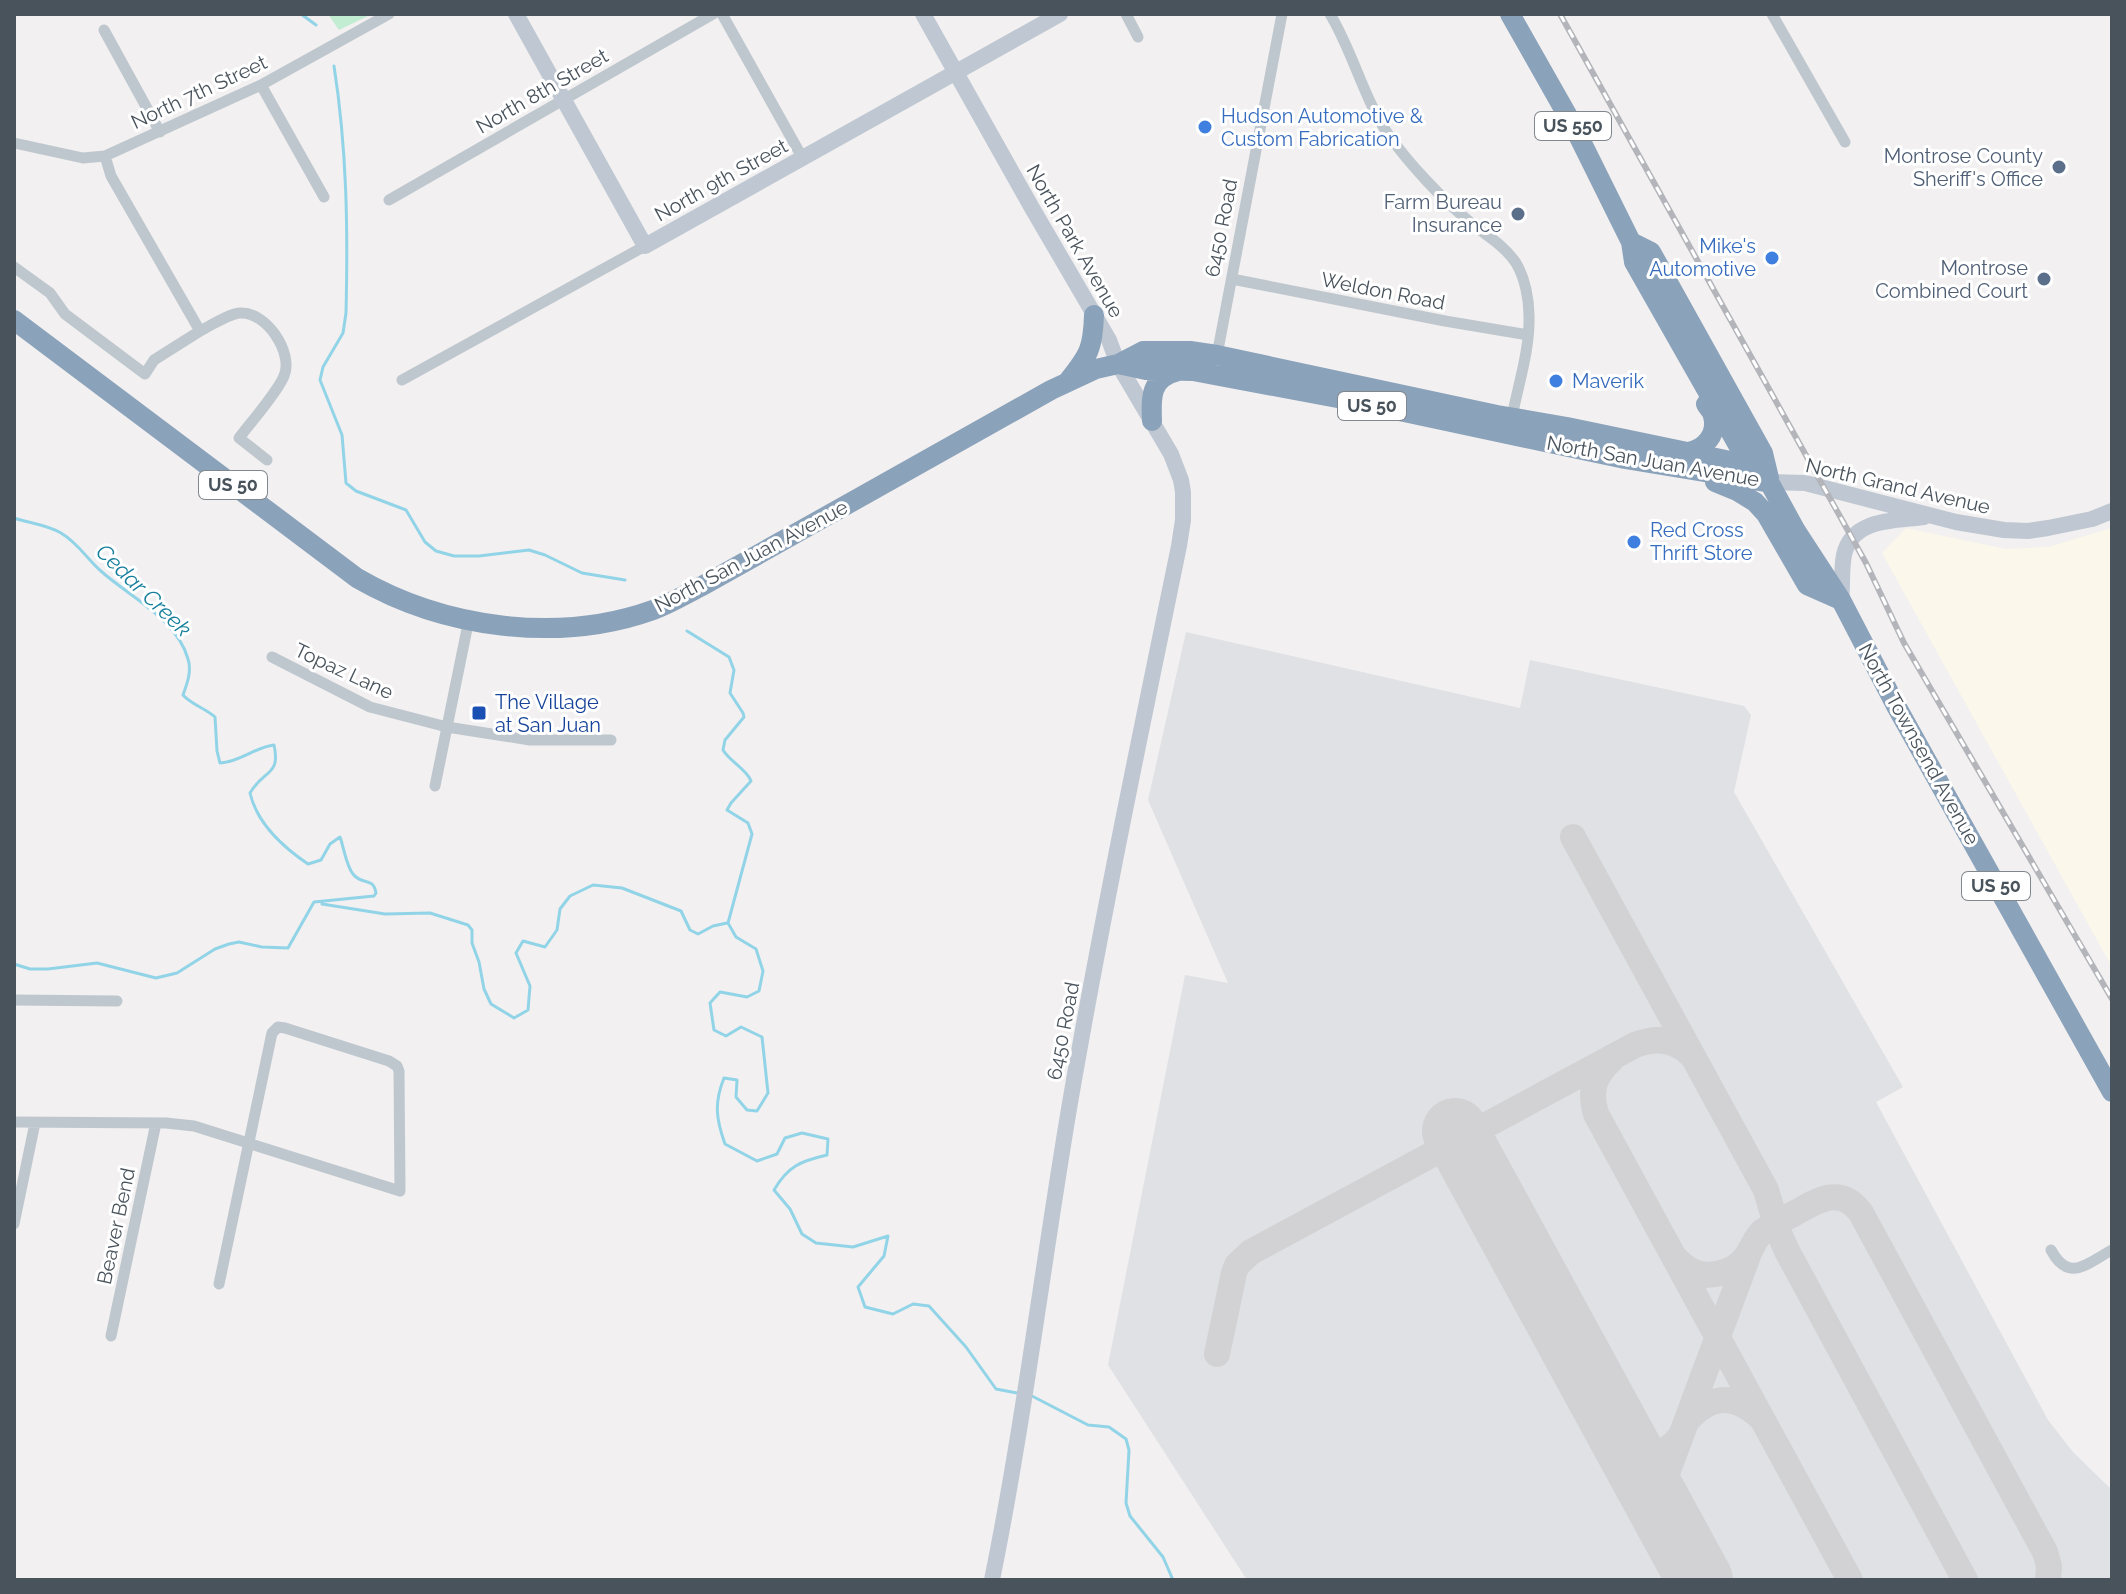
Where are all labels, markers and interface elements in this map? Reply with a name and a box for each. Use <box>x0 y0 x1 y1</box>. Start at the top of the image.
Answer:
street label: North 8th Street <box>472 43 613 138</box>
street label: North 7th Street <box>127 50 271 134</box>
place label: Hudson Automotive & Custom Fabrication <box>1221 104 1424 151</box>
road number: US 550 <box>1535 112 1611 140</box>
marker: Hudson Automotive & Custom Fabrication <box>1196 118 1214 136</box>
street label: North 9th Street <box>650 133 792 226</box>
place label: Montrose County Sheriff's Office <box>1884 144 2043 191</box>
marker: Montrose County Sheriff's Office <box>2050 158 2068 176</box>
street label: North Park Avenue <box>1021 160 1129 322</box>
street label: 6450 Road <box>1200 177 1242 279</box>
place label: Farm Bureau Insurance <box>1384 190 1502 237</box>
marker: Farm Bureau Insurance <box>1509 205 1527 223</box>
place label: Mike's Automotive <box>1649 234 1756 281</box>
marker: Mike's Automotive <box>1763 249 1781 267</box>
place label: Montrose Combined Court <box>1875 256 2028 303</box>
street label: Weldon Road <box>1319 267 1447 315</box>
marker: Montrose Combined Court <box>2035 270 2053 288</box>
place label: Maverik <box>1572 369 1644 393</box>
marker: Maverik <box>1547 372 1565 390</box>
road number: US 50 <box>1338 392 1406 420</box>
street label: North San Juan Avenue <box>1545 430 1761 492</box>
street label: North Grand Avenue <box>1803 453 1993 519</box>
road number: US 50 <box>199 471 267 499</box>
street label: North San Juan Avenue <box>650 495 852 617</box>
place label: Red Cross Thrift Store <box>1650 518 1753 565</box>
marker: Red Cross Thrift Store <box>1625 533 1643 551</box>
water label: Cedar Creek <box>91 538 197 642</box>
street label: Topaz Lane <box>291 638 397 704</box>
street label: North Townsend Avenue <box>1854 639 1985 849</box>
place label: The Village at San Juan <box>495 690 601 737</box>
marker: The Village at San Juan <box>470 704 488 722</box>
road number: US 50 <box>1962 872 2030 900</box>
street label: 6450 Road <box>1042 980 1084 1082</box>
street label: Beaver Bend <box>92 1166 140 1286</box>

